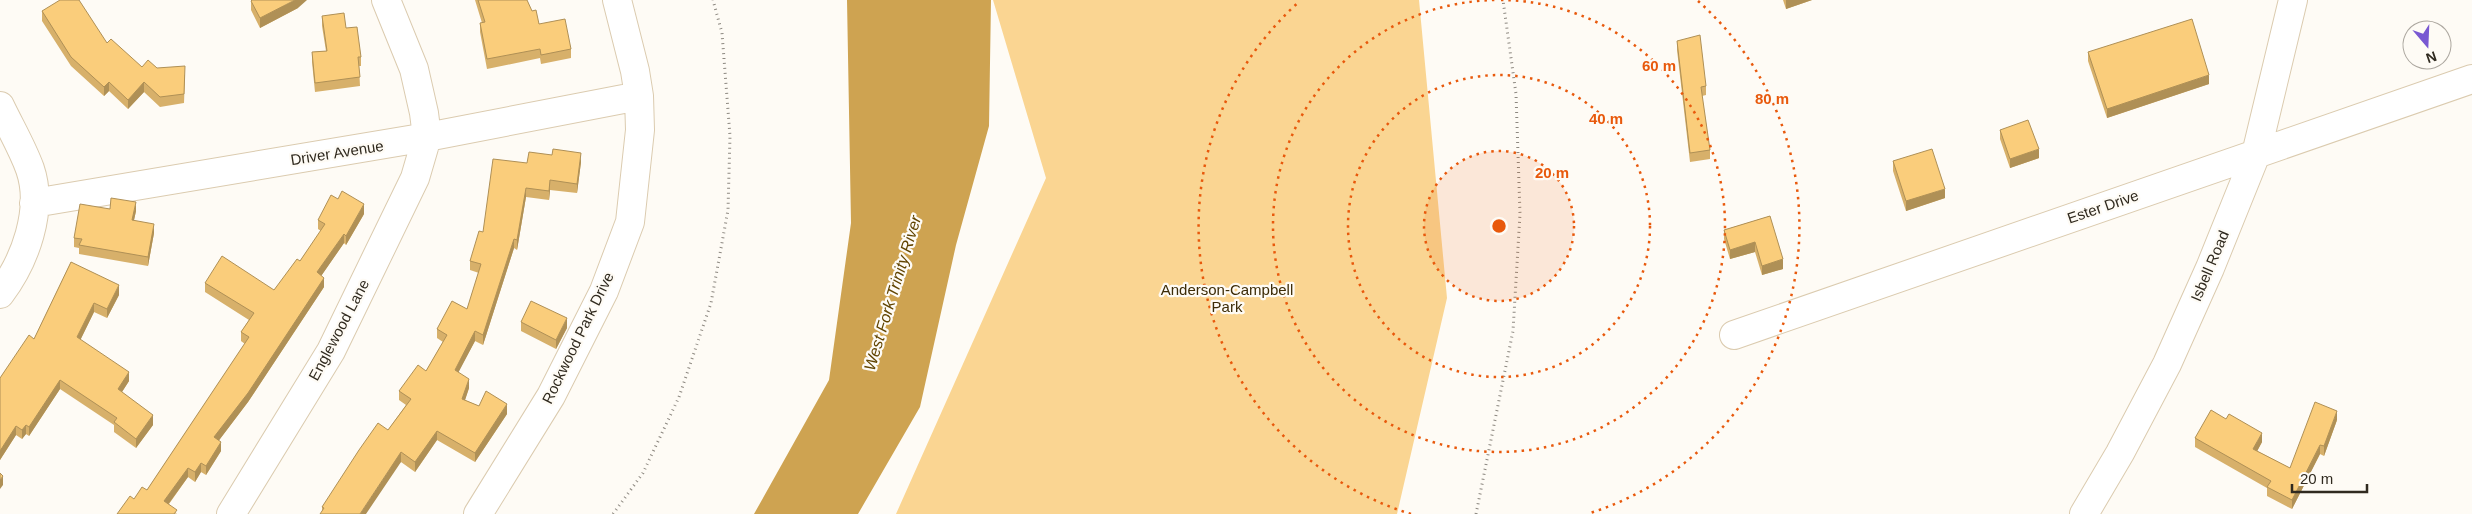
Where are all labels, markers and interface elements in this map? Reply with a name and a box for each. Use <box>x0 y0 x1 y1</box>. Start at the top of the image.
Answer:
north arrow <box>2402 20 2452 70</box>
text: N <box>2424 48 2439 67</box>
text: 60 m <box>1642 57 1676 74</box>
text: 80 m <box>1755 90 1789 107</box>
text: 40 m <box>1589 110 1623 127</box>
street label: Driver Avenue <box>289 137 385 168</box>
text: 20 m <box>1535 164 1569 181</box>
street label: Ester Drive <box>2065 186 2141 227</box>
water label: West Fork Trinity River <box>861 213 924 373</box>
centre of rings <box>1490 217 1508 235</box>
street label: Isbell Road <box>2187 228 2232 304</box>
street label: Rockwood Park Drive <box>538 269 617 406</box>
street label: Englewood Lane <box>305 276 372 383</box>
park label: Anderson-Campbell Park <box>1161 281 1293 315</box>
scale bar <box>2292 462 2367 494</box>
text: 20 m <box>2300 470 2333 487</box>

